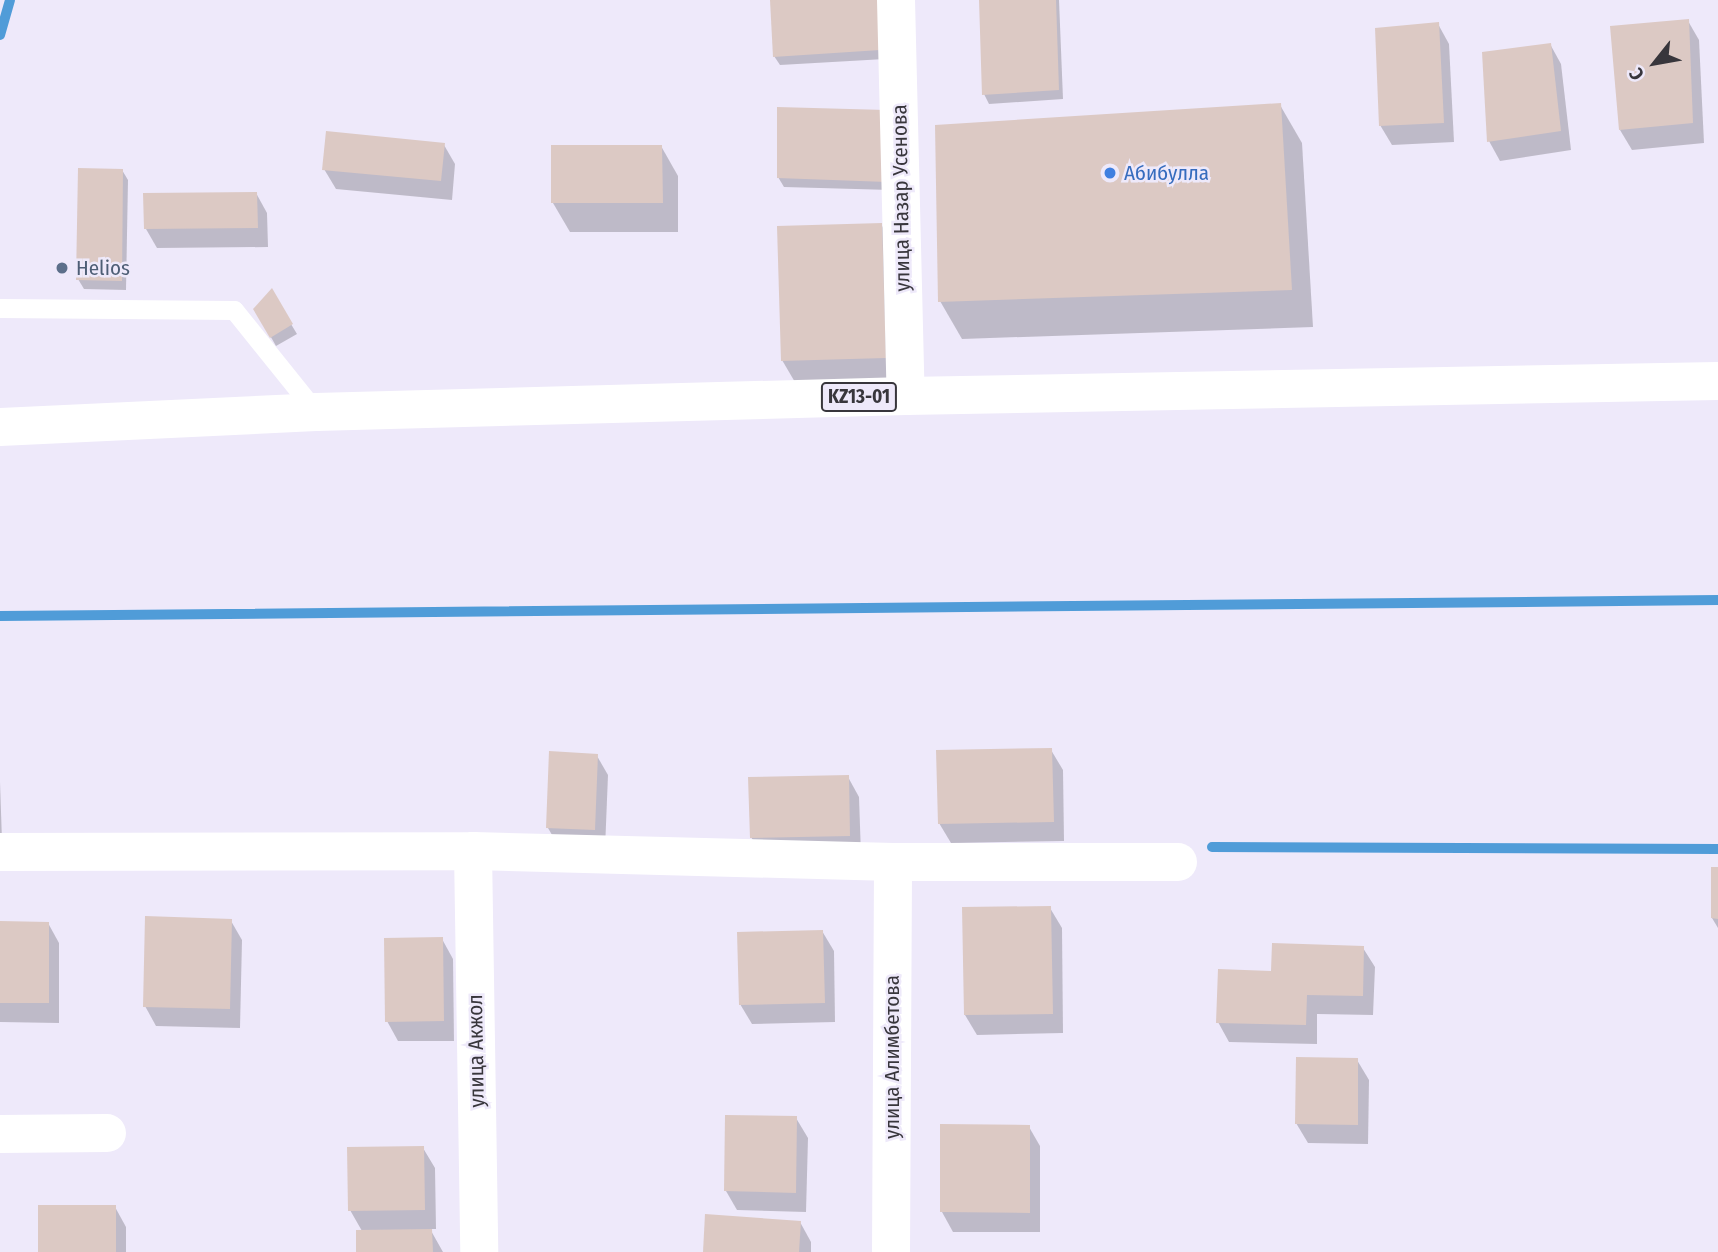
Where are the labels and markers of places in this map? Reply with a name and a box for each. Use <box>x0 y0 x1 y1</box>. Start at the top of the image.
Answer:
place label: Абибулла <box>1124 160 1209 186</box>
marker: Абибулла <box>1102 165 1118 181</box>
place label: Helios <box>76 255 130 281</box>
marker: Helios <box>54 260 70 276</box>

